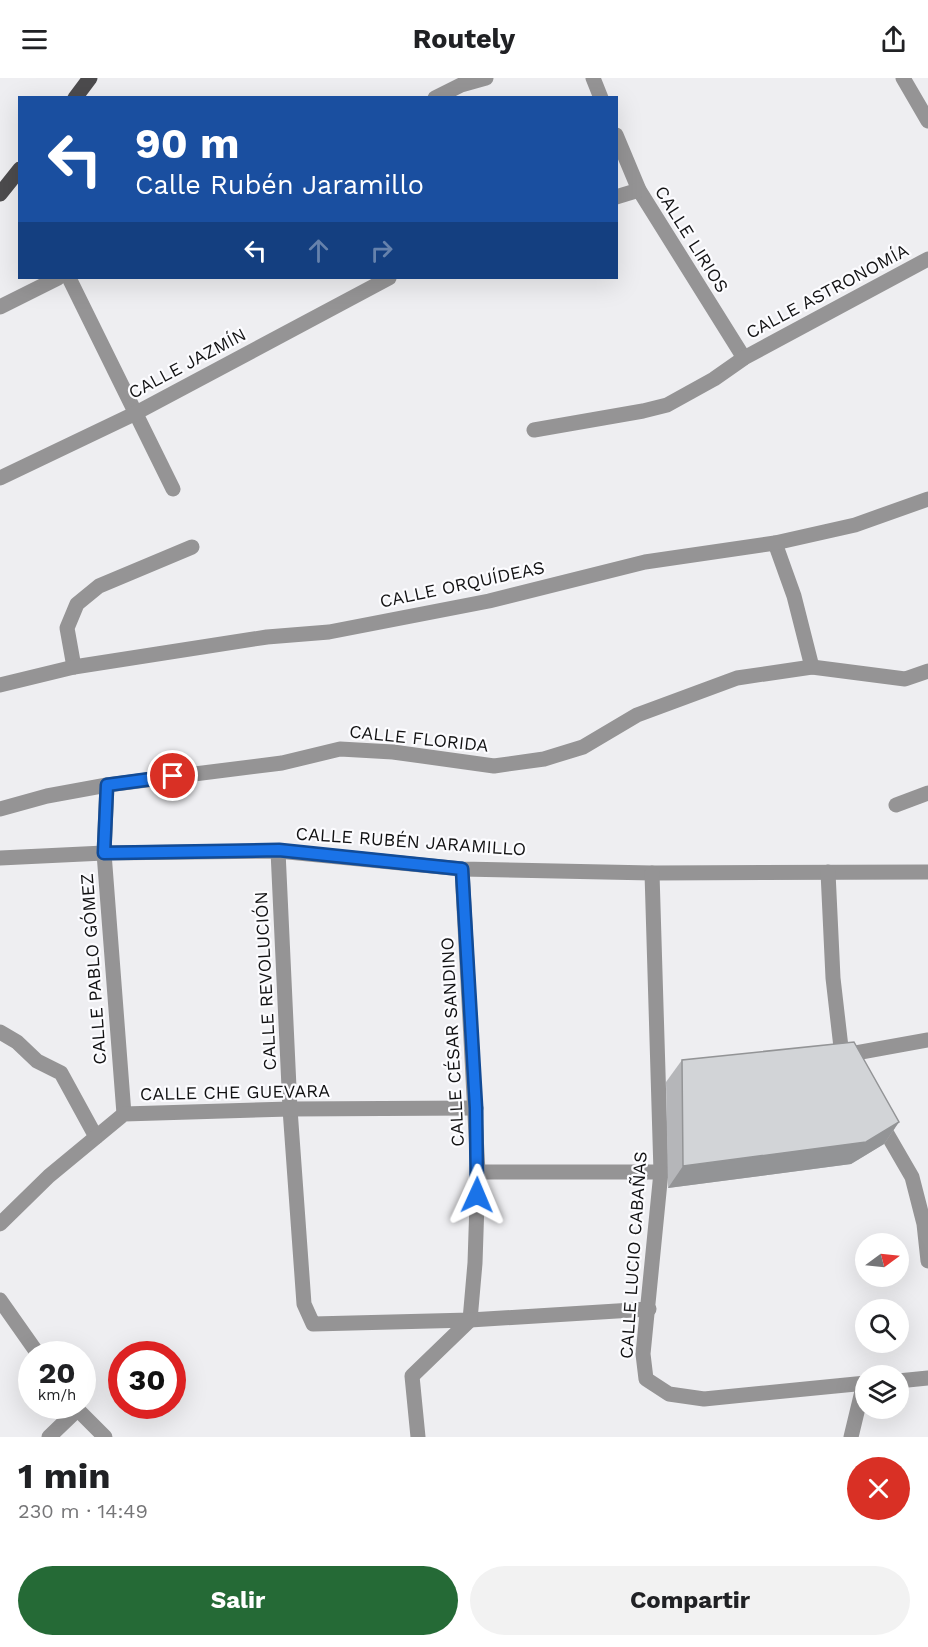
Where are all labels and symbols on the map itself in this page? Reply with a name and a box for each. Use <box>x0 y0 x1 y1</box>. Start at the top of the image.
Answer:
street label: CALLE LIRIOS <box>651 182 733 296</box>
street label: CALLE ASTRONOMÍA <box>742 239 912 343</box>
street label: CALLE JAZMÍN <box>125 323 249 403</box>
street label: CALLE ORQUÍDEAS <box>378 556 546 612</box>
street label: CALLE FLORIDA <box>348 720 490 756</box>
pin <box>147 750 198 801</box>
street label: CALLE RUBÉN JARAMILLO <box>295 822 527 860</box>
street label: CALLE PABLO GÓMEZ <box>76 873 110 1065</box>
street label: CALLE REVOLUCIÓN <box>250 891 280 1071</box>
street label: CALLE CÉSAR SANDINO <box>436 937 468 1147</box>
street label: CALLE CHE GUEVARA <box>140 1080 330 1104</box>
street label: CALLE LUCIO CABAÑAS <box>615 1150 651 1360</box>
position arrow <box>445 1163 509 1227</box>
north arrow <box>855 1233 909 1287</box>
speed limit sign: 30 <box>108 1341 186 1419</box>

